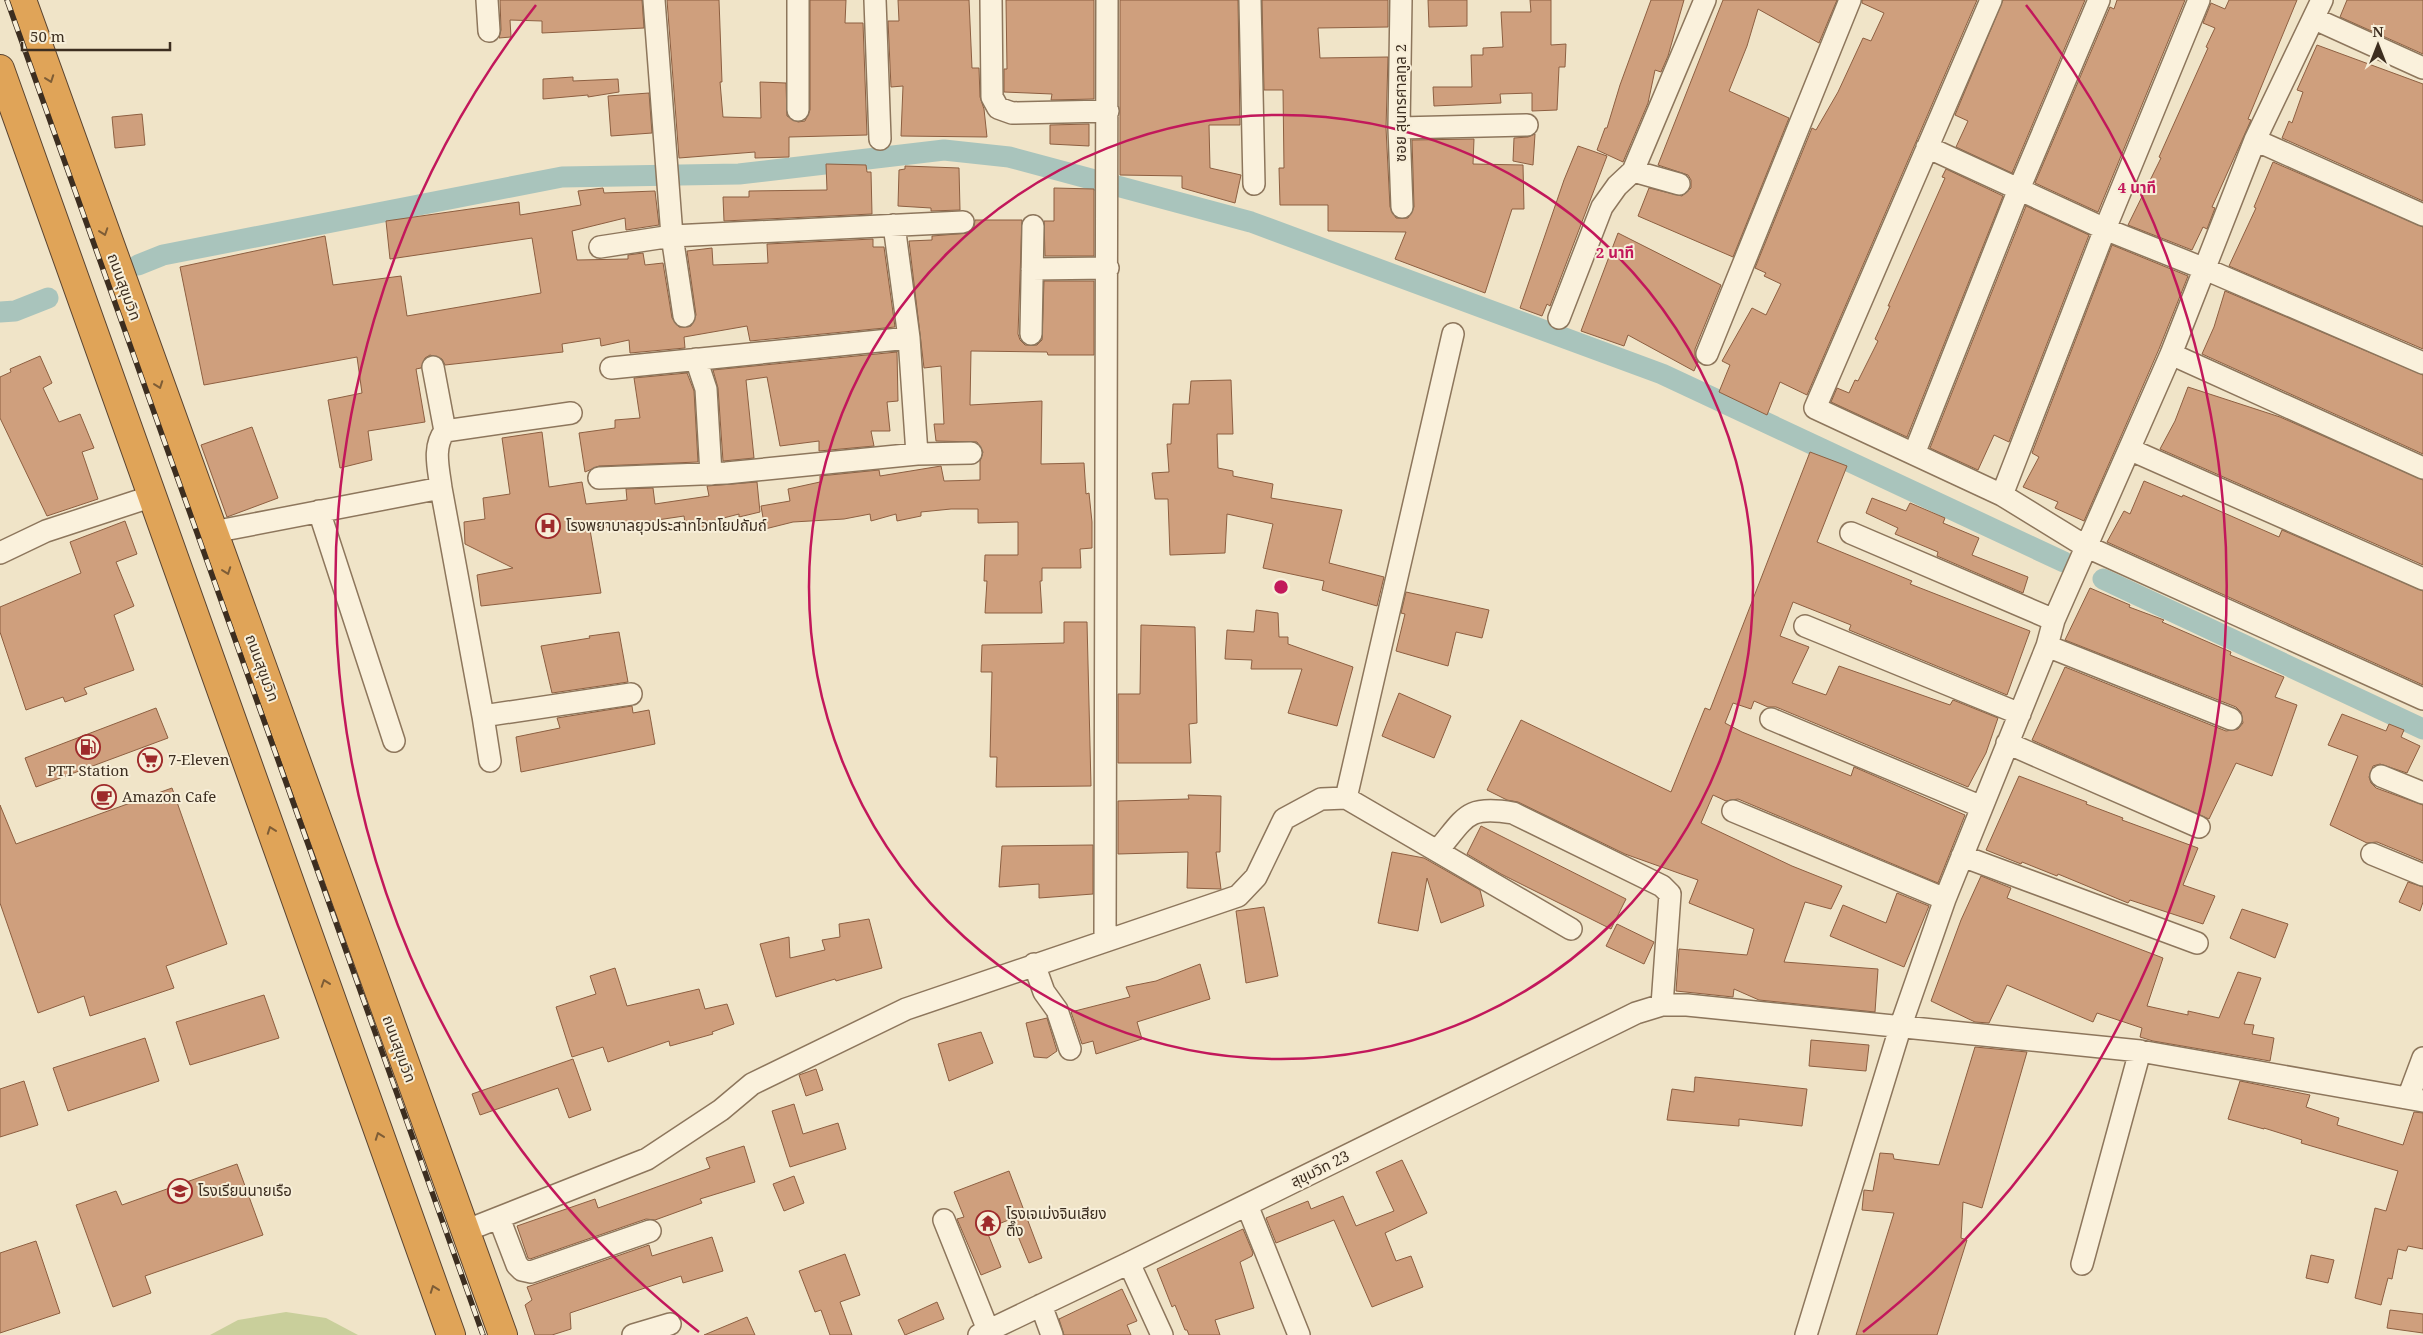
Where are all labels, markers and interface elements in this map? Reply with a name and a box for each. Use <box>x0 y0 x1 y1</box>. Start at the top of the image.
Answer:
scale bar <box>22 20 170 52</box>
north arrow <box>2353 20 2403 70</box>
text: N <box>2372 22 2384 41</box>
text: 50 m <box>30 26 65 46</box>
street label: ซอย สุนทรศาลทูล 2 <box>1390 44 1410 162</box>
one-way arrow <box>44 74 54 83</box>
text: 4 นาที <box>2118 177 2156 197</box>
one-way arrow <box>99 227 109 236</box>
text: 2 นาที <box>1596 242 1634 262</box>
street label: ถนนสุขุมวิท <box>104 250 146 323</box>
one-way arrow <box>153 380 163 389</box>
hospital icon: โรงพยาบาลยุวประสาทไวทโยปถัมถ์ <box>535 513 561 539</box>
place label: โรงพยาบาลยุวประสาทไวทโยปถัมถ์ <box>566 515 767 535</box>
one-way arrow <box>221 566 231 574</box>
centre of rings <box>1272 578 1290 596</box>
street label: ถนนสุขุมวิท <box>242 631 284 704</box>
fuel station icon: PTT Station <box>75 734 101 760</box>
supermarket icon: 7-Eleven <box>137 747 163 773</box>
place label: 7-Eleven <box>168 749 230 769</box>
place label: PTT Station <box>47 760 129 780</box>
cafe icon: Amazon Cafe <box>91 784 117 810</box>
place label: Amazon Cafe <box>122 786 216 806</box>
one-way arrow <box>267 826 277 835</box>
one-way arrow <box>321 979 331 988</box>
street label: ถนนสุขุมวิท <box>379 1012 421 1085</box>
one-way arrow <box>375 1133 385 1141</box>
street label: สุขุมวิท 23 <box>1287 1145 1352 1191</box>
school or university icon: โรงเรียนนายเรือ <box>167 1178 193 1204</box>
place label: โรงเรียนนายเรือ <box>198 1180 292 1200</box>
place label: โรงเจเม่งจินเสียง ตึ๊ง <box>1006 1203 1107 1240</box>
temple icon: โรงเจเม่งจินเสียง ตึ๊ง <box>975 1210 1001 1236</box>
one-way arrow <box>430 1285 440 1294</box>

